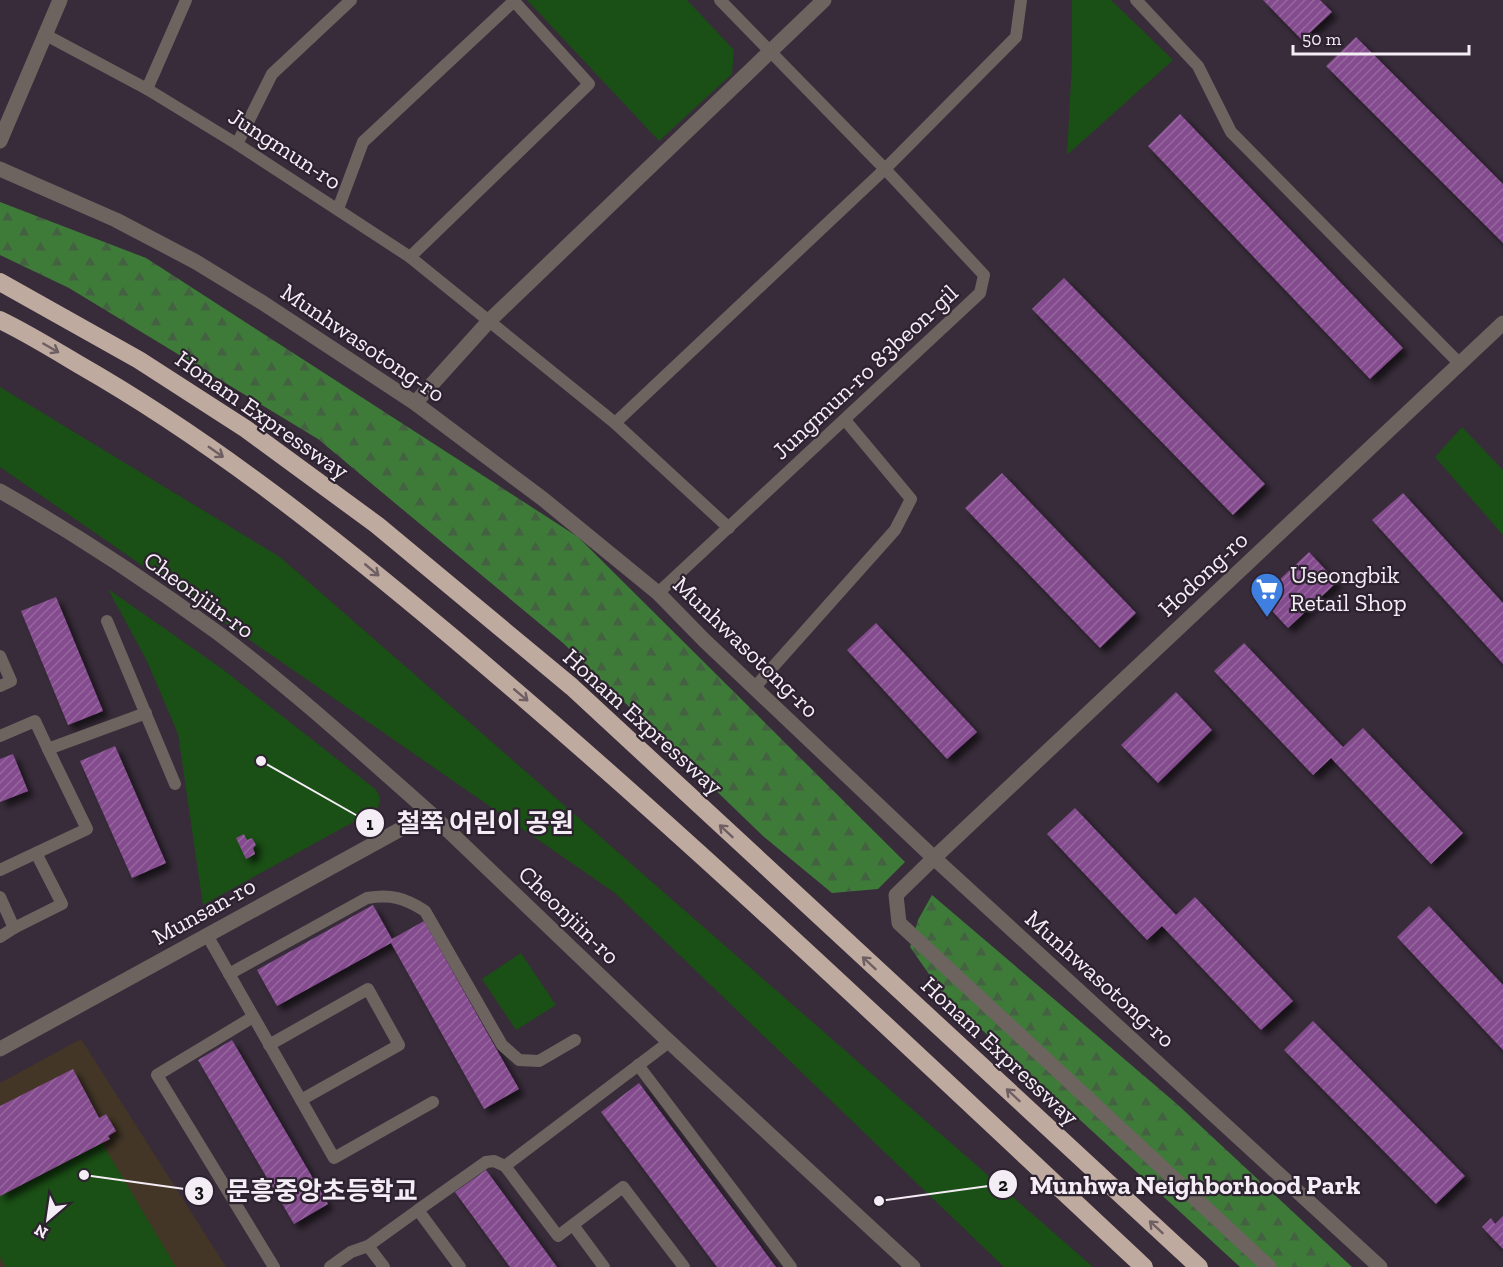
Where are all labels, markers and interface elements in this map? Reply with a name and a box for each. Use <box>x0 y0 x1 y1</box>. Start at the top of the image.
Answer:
scale bar <box>1293 18 1468 56</box>
text: 50 m <box>1302 28 1342 50</box>
street label: Jungmun-ro <box>223 101 347 196</box>
street label: Munhwasotong-ro <box>276 277 451 408</box>
street label: Jungmun-ro 83beon-gil <box>766 278 964 465</box>
one-way arrow <box>42 343 59 355</box>
street label: Honam Expressway <box>170 344 355 486</box>
one-way arrow <box>208 446 224 458</box>
street label: Hodong-ro <box>1152 525 1254 623</box>
street label: Cheonjiin-ro <box>138 545 260 644</box>
place label: Useongbik Retail Shop <box>1290 560 1407 617</box>
one-way arrow <box>364 563 380 576</box>
street label: Munhwasotong-ro <box>667 570 825 724</box>
supermarket icon: Useongbik Retail Shop <box>1249 571 1285 618</box>
street label: Honam Expressway <box>557 642 730 802</box>
one-way arrow <box>513 688 528 702</box>
callout: 철쭉 어린이 공원 <box>355 801 586 845</box>
text: 철쭉 어린이 공원 <box>396 807 574 839</box>
text: 1 <box>366 813 374 835</box>
one-way arrow <box>719 823 734 838</box>
street label: Cheonjiin-ro <box>513 859 626 970</box>
street label: Munsan-ro <box>147 870 261 951</box>
street label: Munhwasotong-ro <box>1019 904 1181 1054</box>
one-way arrow <box>862 956 877 970</box>
street label: Honam Expressway <box>915 970 1086 1132</box>
one-way arrow <box>1006 1088 1021 1102</box>
callout: Munhwa Neighborhood Park <box>988 1162 1373 1206</box>
callout: 문흥중앙초등학교 <box>184 1169 430 1213</box>
text: Munhwa Neighborhood Park <box>1030 1169 1361 1201</box>
text: 2 <box>998 1174 1008 1196</box>
text: 문흥중앙초등학교 <box>226 1175 418 1207</box>
text: 3 <box>194 1180 204 1202</box>
north arrow <box>18 1189 78 1249</box>
text: N <box>31 1220 51 1243</box>
one-way arrow <box>1149 1220 1164 1234</box>

